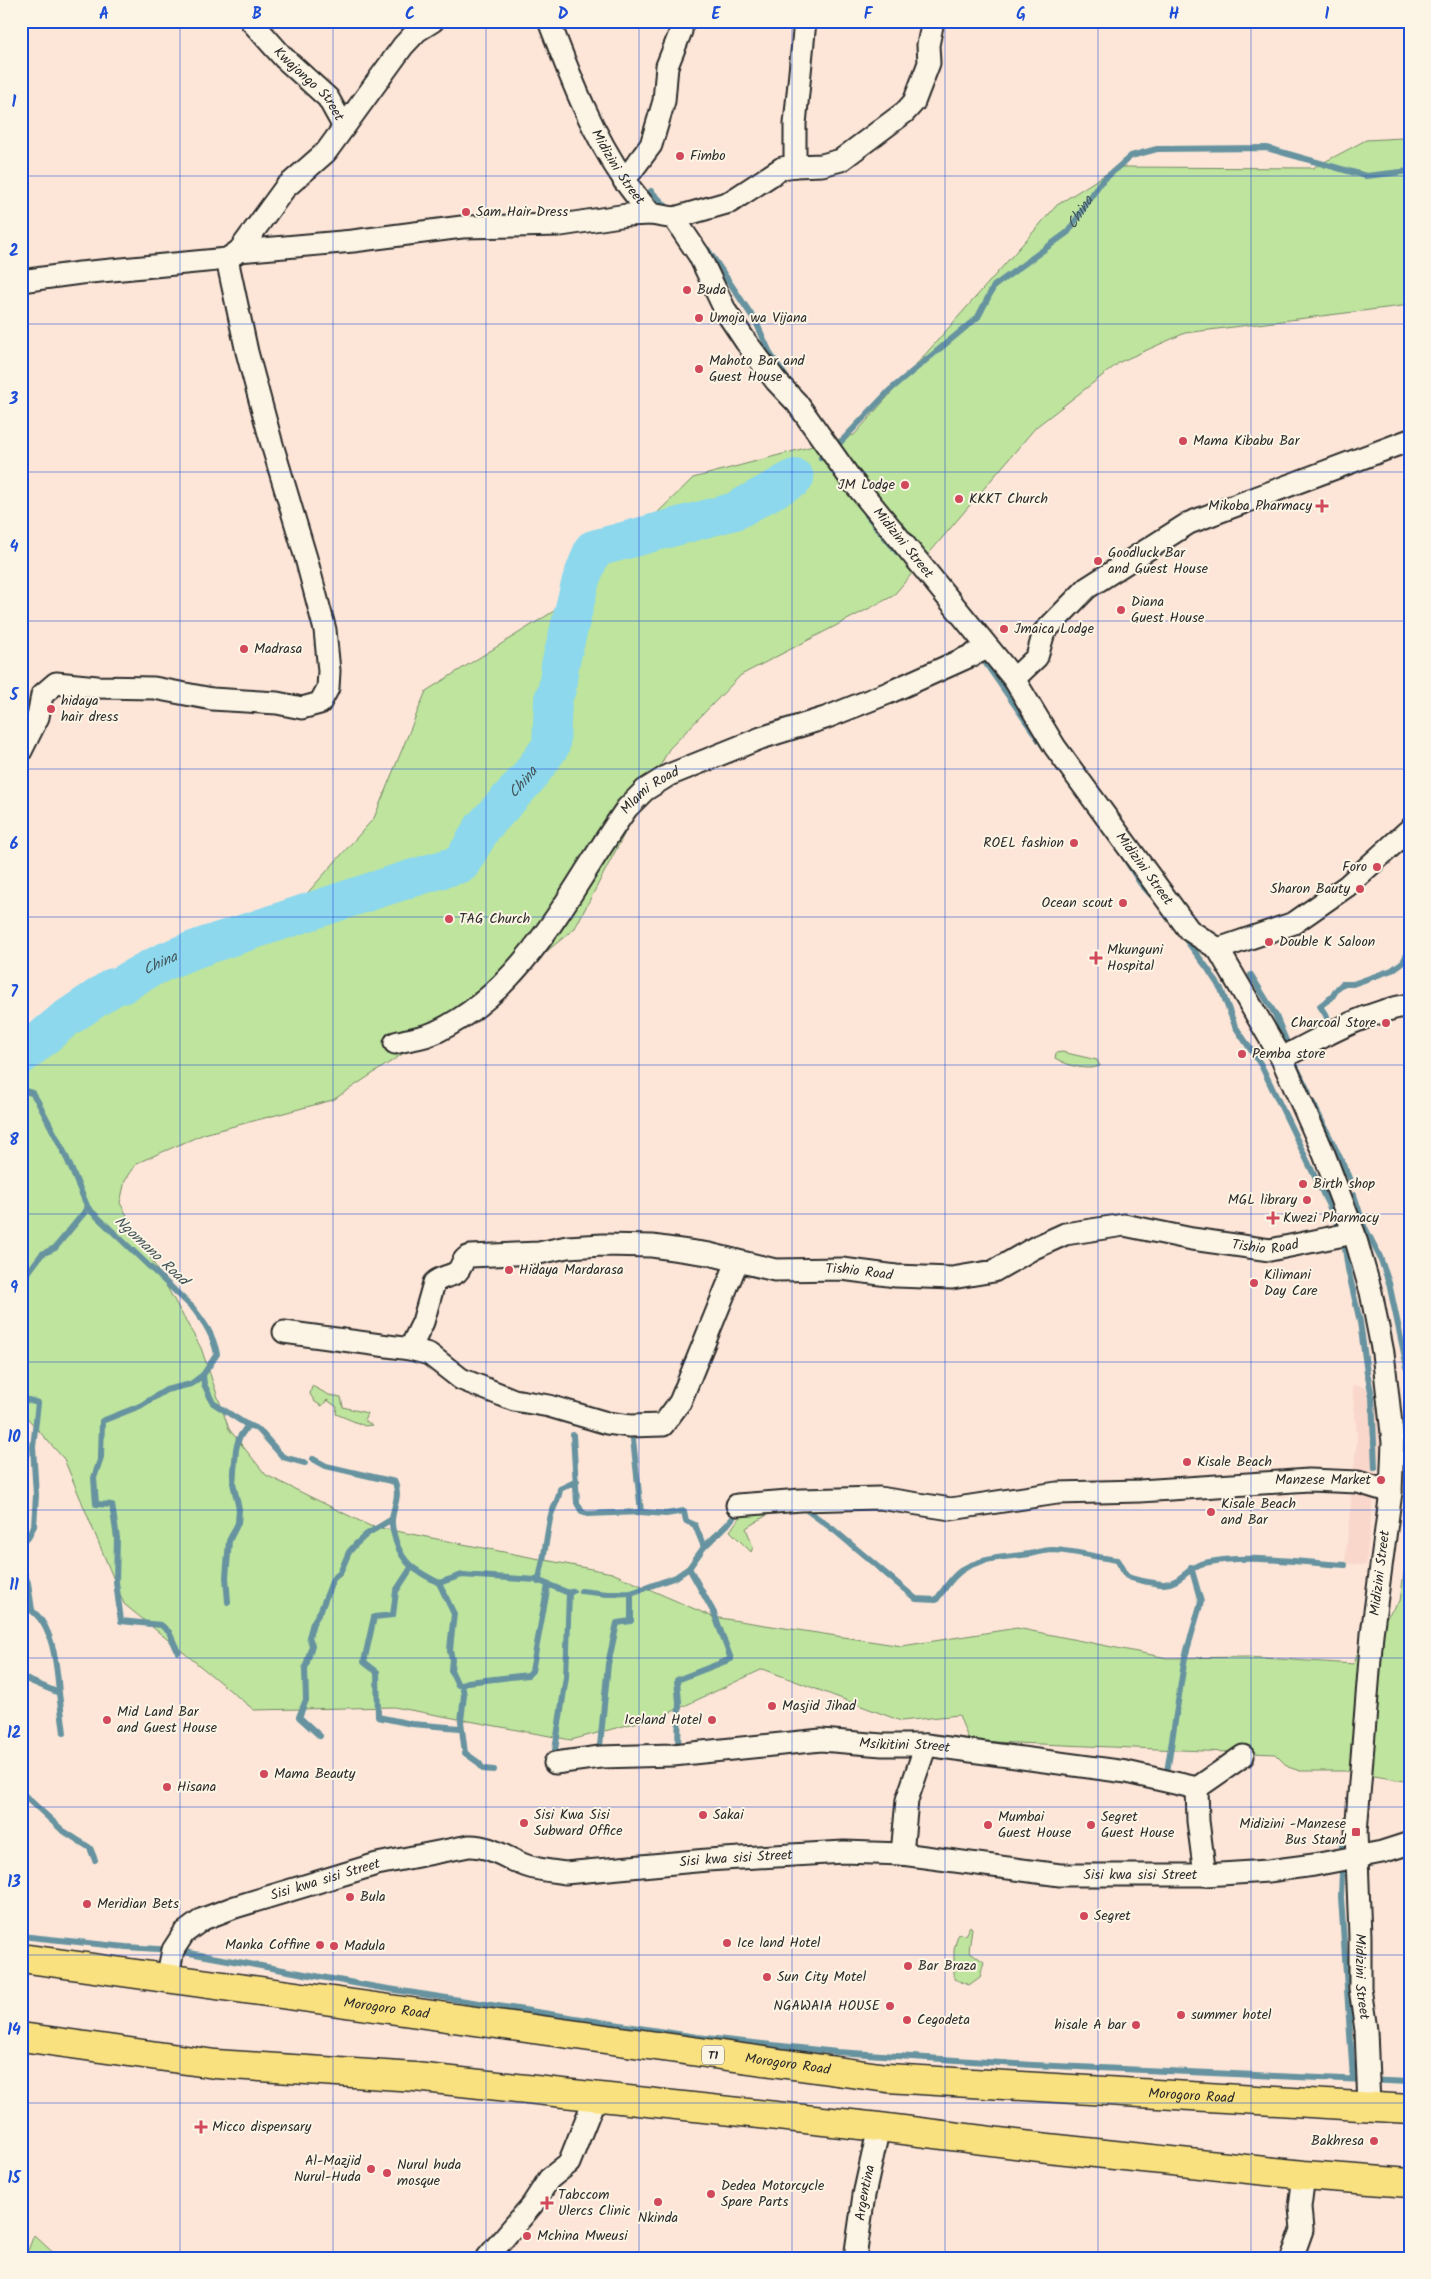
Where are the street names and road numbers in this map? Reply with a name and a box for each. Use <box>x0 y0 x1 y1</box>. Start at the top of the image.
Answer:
street label: Kwajongo Street <box>268 42 350 126</box>
street label: Midizini Street <box>585 125 651 210</box>
street label: Midizini Street <box>867 503 939 584</box>
street label: Mlami Road <box>615 761 683 819</box>
street label: Midizini Street <box>1110 828 1179 911</box>
street label: Tishio Road <box>1230 1233 1302 1261</box>
street label: Tishio Road <box>825 1258 895 1287</box>
street label: Midizini Street <box>1364 1528 1396 1617</box>
street label: Msikitini Street <box>858 1732 952 1759</box>
street label: Sisi kwa sisi Street <box>678 1844 794 1873</box>
street label: Sisi kwa sisi Street <box>268 1853 382 1907</box>
street label: Sisi kwa sisi Street <box>1084 1864 1198 1886</box>
street label: Midizini Street <box>1349 1934 1375 2022</box>
street label: Morogoro Road <box>342 1992 432 2026</box>
road number: T1 <box>702 2046 724 2064</box>
street label: Morogoro Road <box>744 2047 833 2081</box>
street label: Morogoro Road <box>1148 2083 1236 2110</box>
street label: Argentina <box>849 2163 881 2222</box>

